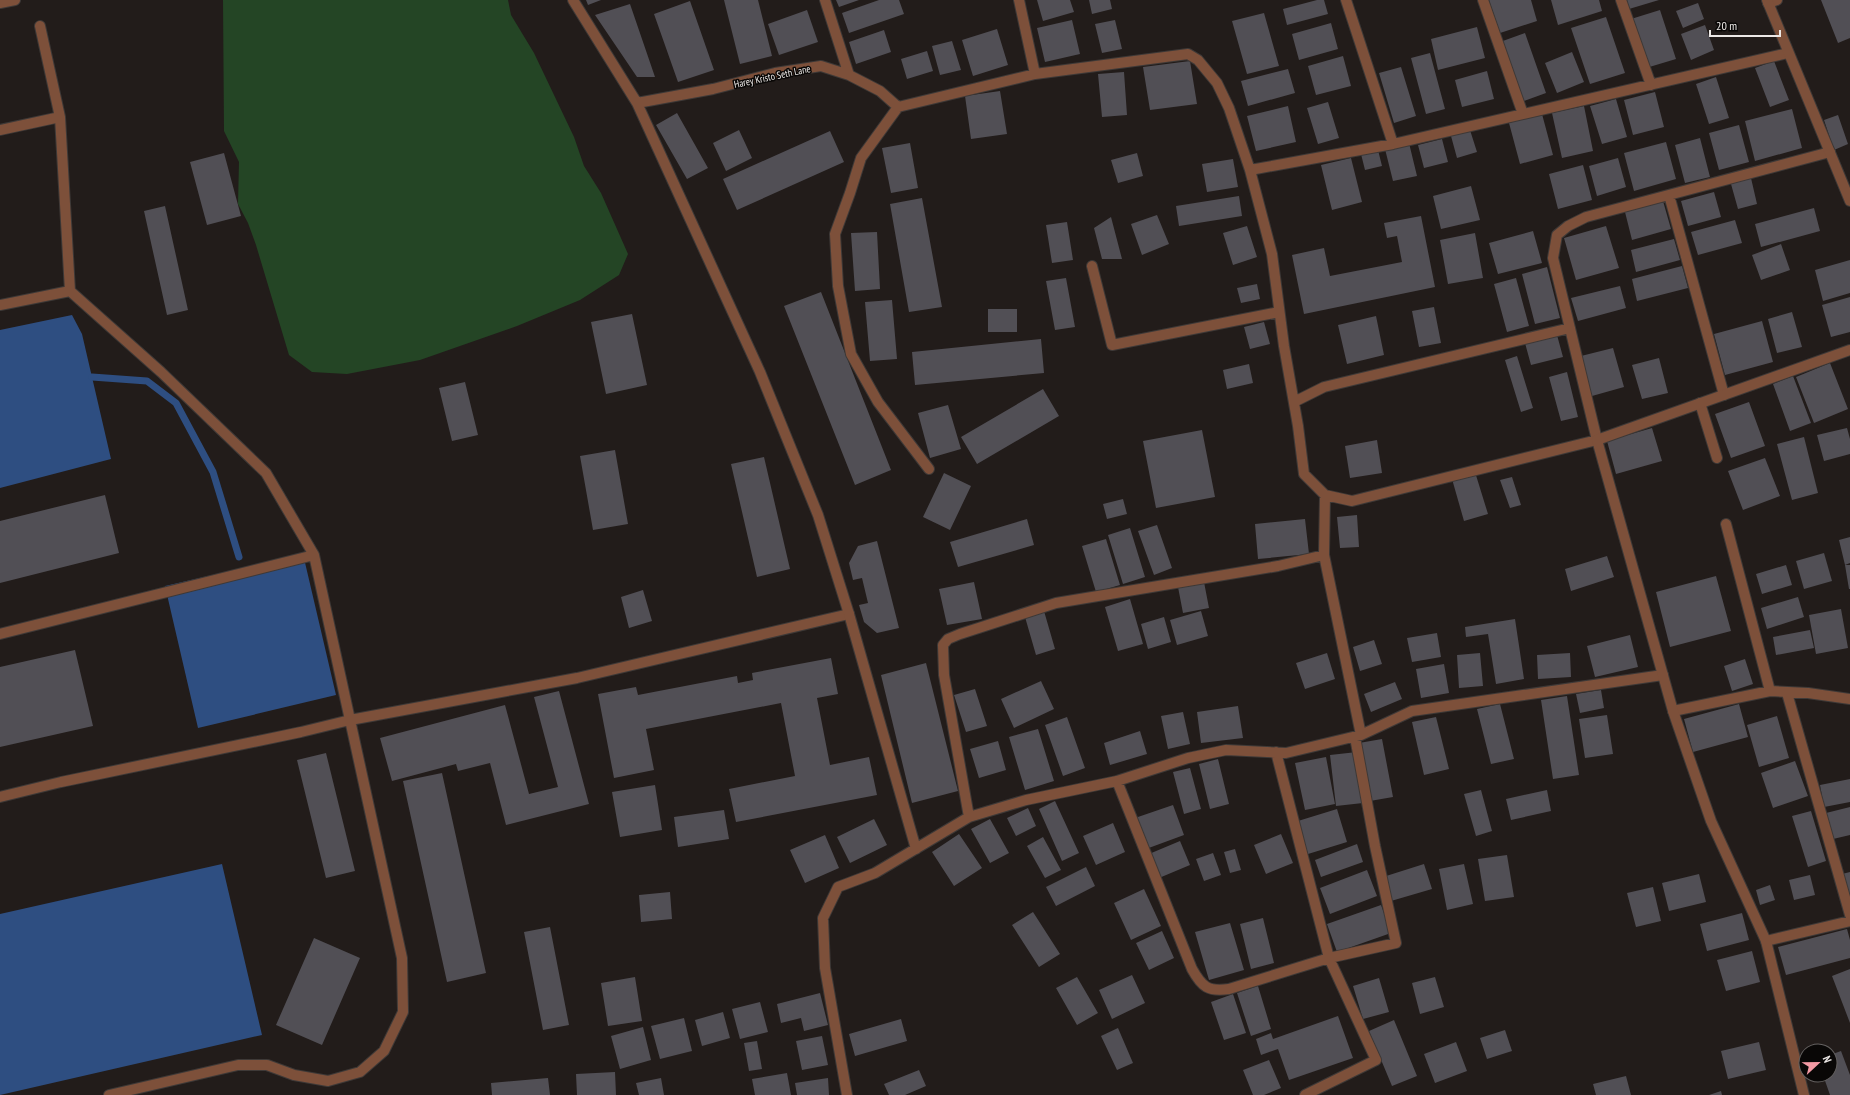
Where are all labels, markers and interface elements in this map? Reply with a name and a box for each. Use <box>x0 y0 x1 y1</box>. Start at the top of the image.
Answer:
scale bar <box>1710 12 1780 38</box>
text: 20 m <box>1716 18 1737 33</box>
street label: Harey Kristo Seth Lane <box>733 62 812 91</box>
north arrow <box>1798 1043 1838 1083</box>
text: N <box>1820 1054 1835 1065</box>

